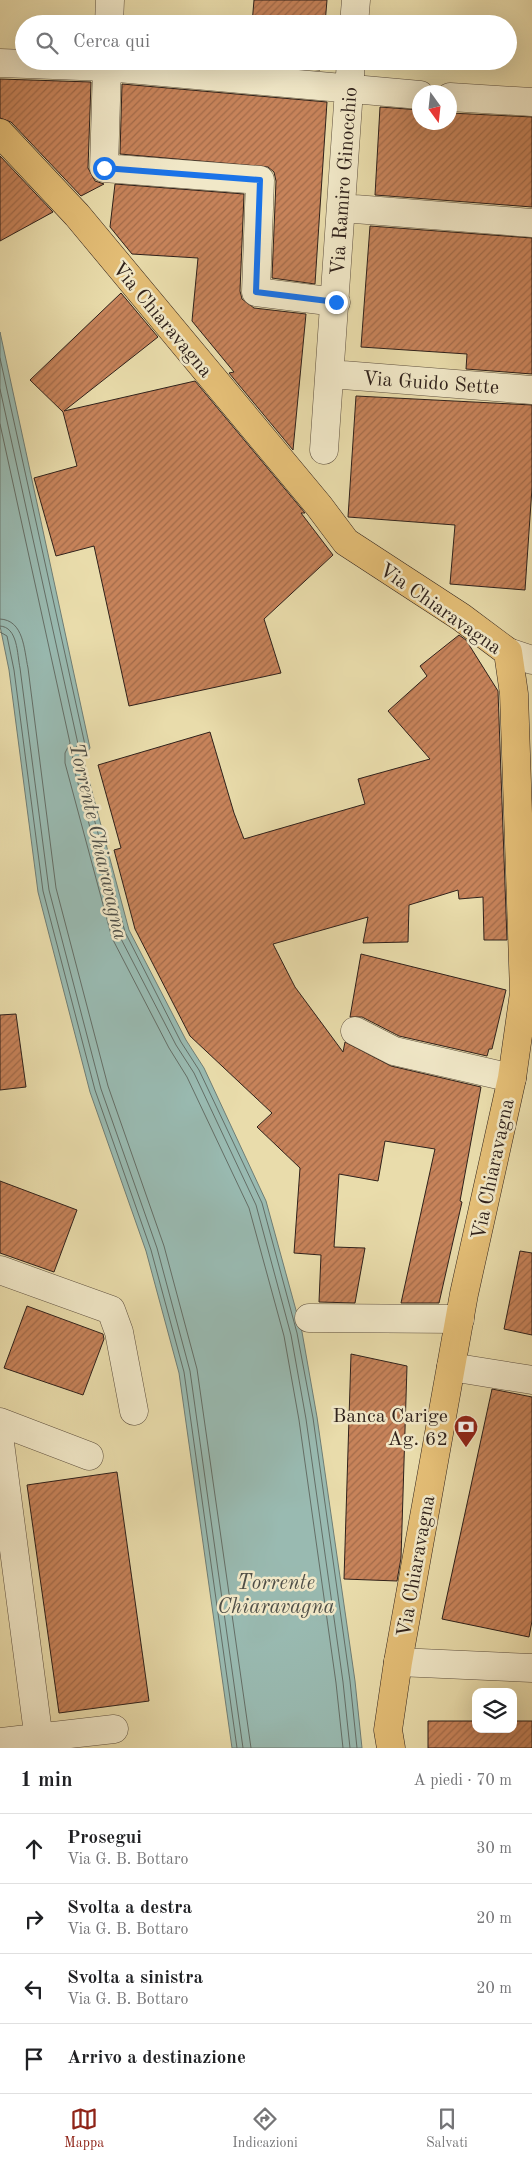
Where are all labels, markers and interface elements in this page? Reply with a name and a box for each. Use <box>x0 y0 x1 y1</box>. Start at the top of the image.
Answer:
search box <box>15 15 517 70</box>
icon: search <box>33 29 61 57</box>
text: Cerca qui <box>73 33 150 52</box>
north arrow <box>412 85 457 130</box>
street label: Via Ramiro Ginocchio <box>328 86 362 276</box>
route start <box>93 157 116 180</box>
street label: Via Chiaravagna <box>108 259 215 382</box>
route end <box>325 291 348 314</box>
street label: Via Guido Sette <box>362 369 500 399</box>
street label: Via Chiaravagna <box>375 560 505 659</box>
water label: Torrente Chiaravagna <box>65 741 130 942</box>
street label: Via Chiaravagna <box>469 1097 519 1242</box>
place label: Banca Carige Ag. 62 <box>332 1407 448 1450</box>
bank icon: Banca Carige Ag. 62 <box>453 1414 479 1448</box>
street label: Via Chiaravagna <box>395 1494 439 1639</box>
water label: Torrente Chiaravagna <box>217 1573 335 1618</box>
map controls <box>472 1688 517 1733</box>
button: layers <box>472 1688 517 1733</box>
text: 1 min <box>20 1770 73 1791</box>
text: A piedi · 70 m <box>413 1773 512 1789</box>
text: Prosegui <box>67 1829 142 1848</box>
icon: ahead <box>20 1835 48 1863</box>
text: 30 m <box>476 1841 512 1857</box>
text: Via G. B. Bottaro <box>67 1852 188 1868</box>
text: Svolta a destra <box>67 1899 192 1918</box>
icon: right <box>20 1905 48 1933</box>
text: 20 m <box>476 1911 512 1927</box>
text: Via G. B. Bottaro <box>67 1922 188 1938</box>
text: Svolta a sinistra <box>67 1969 203 1988</box>
icon: left <box>20 1975 48 2003</box>
text: 20 m <box>476 1981 512 1997</box>
text: Via G. B. Bottaro <box>67 1992 188 2008</box>
icon: arrive <box>20 2045 48 2073</box>
text: Arrivo a destinazione <box>67 2049 246 2068</box>
tab: Mappa <box>64 2105 104 2152</box>
tab: Indicazioni <box>232 2105 298 2152</box>
tab: Salvati <box>426 2105 468 2152</box>

